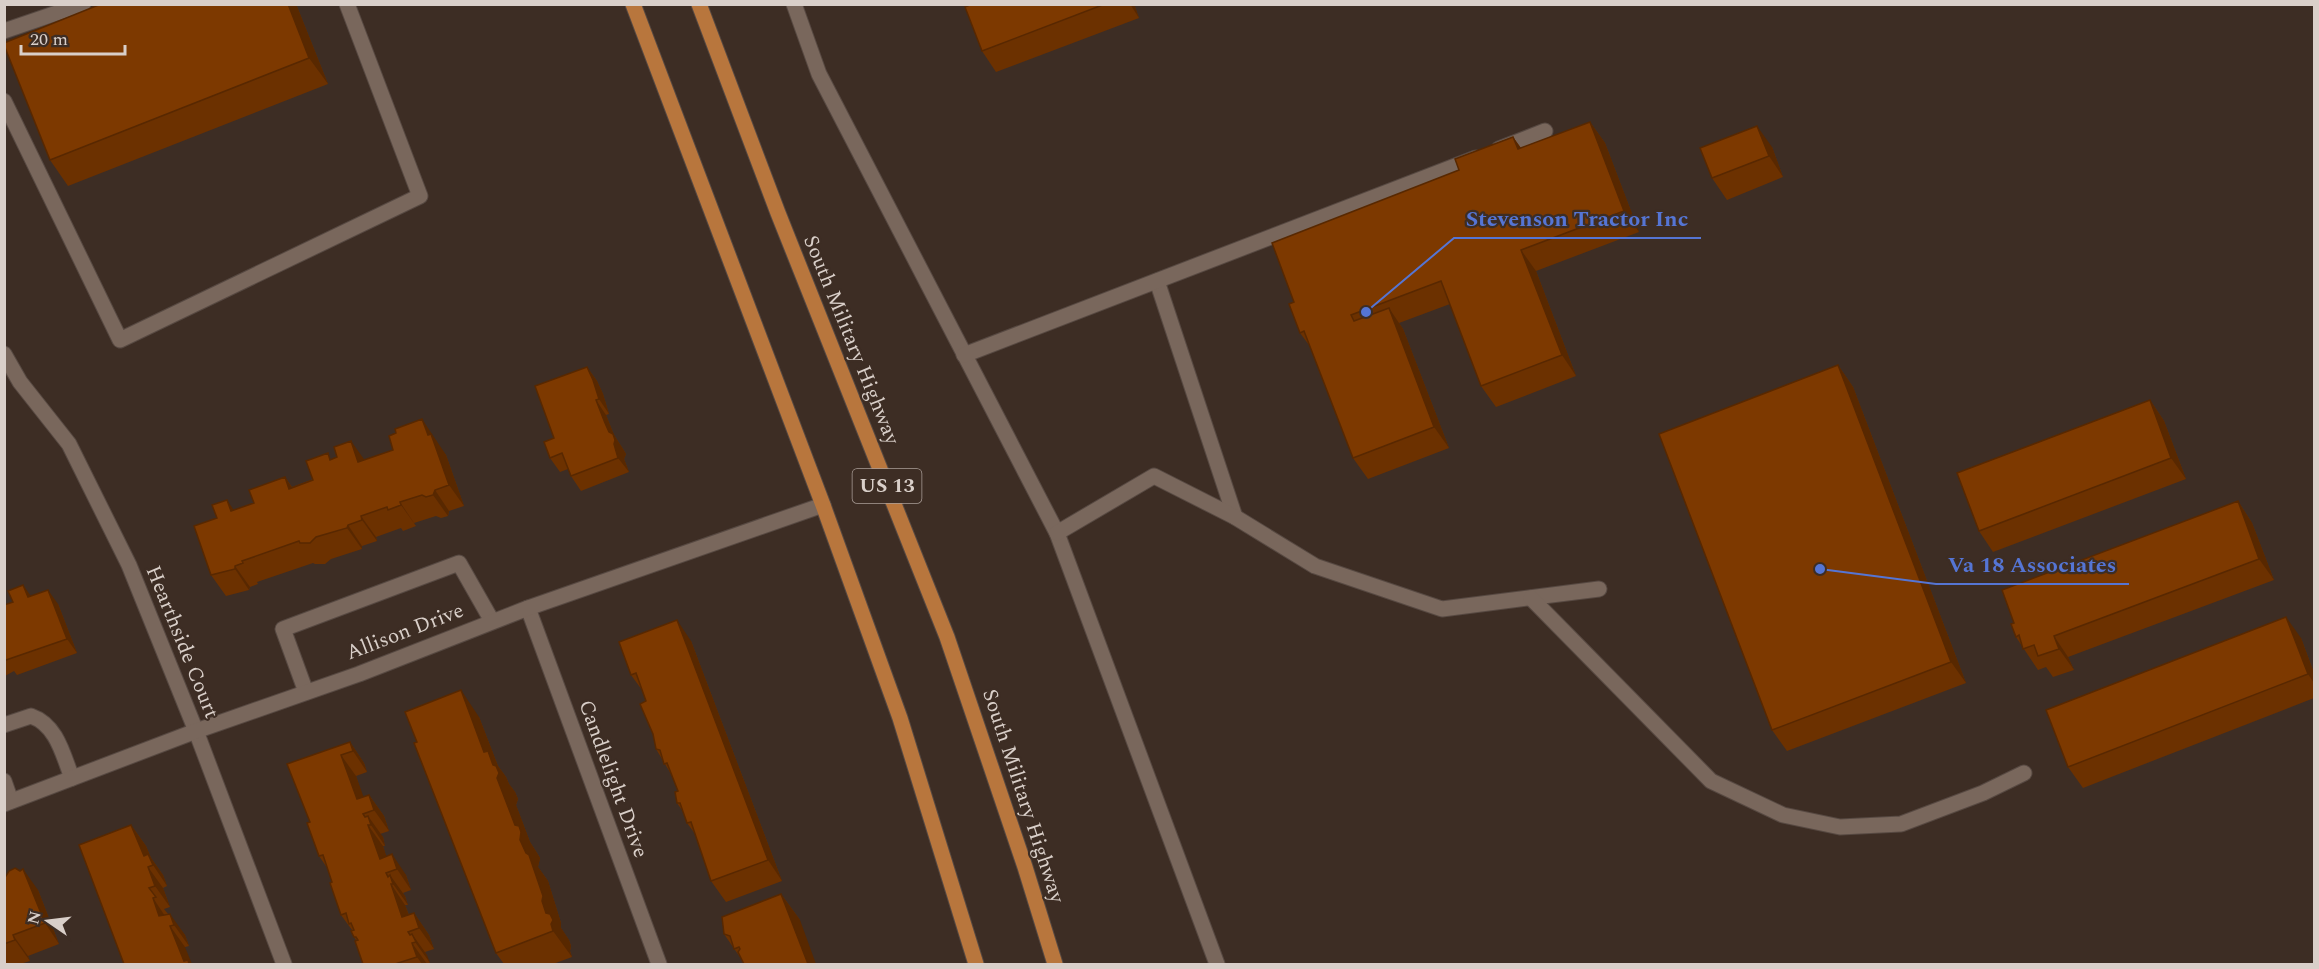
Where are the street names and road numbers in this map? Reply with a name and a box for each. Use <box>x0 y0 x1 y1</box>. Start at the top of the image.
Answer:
street label: South Military Highway <box>794 230 908 450</box>
road number: US 13 <box>852 469 922 503</box>
street label: Hearthside Court <box>137 561 227 723</box>
street label: Allison Drive <box>341 595 469 669</box>
street label: South Military Highway <box>973 685 1073 908</box>
street label: Candlelight Drive <box>570 695 656 863</box>

